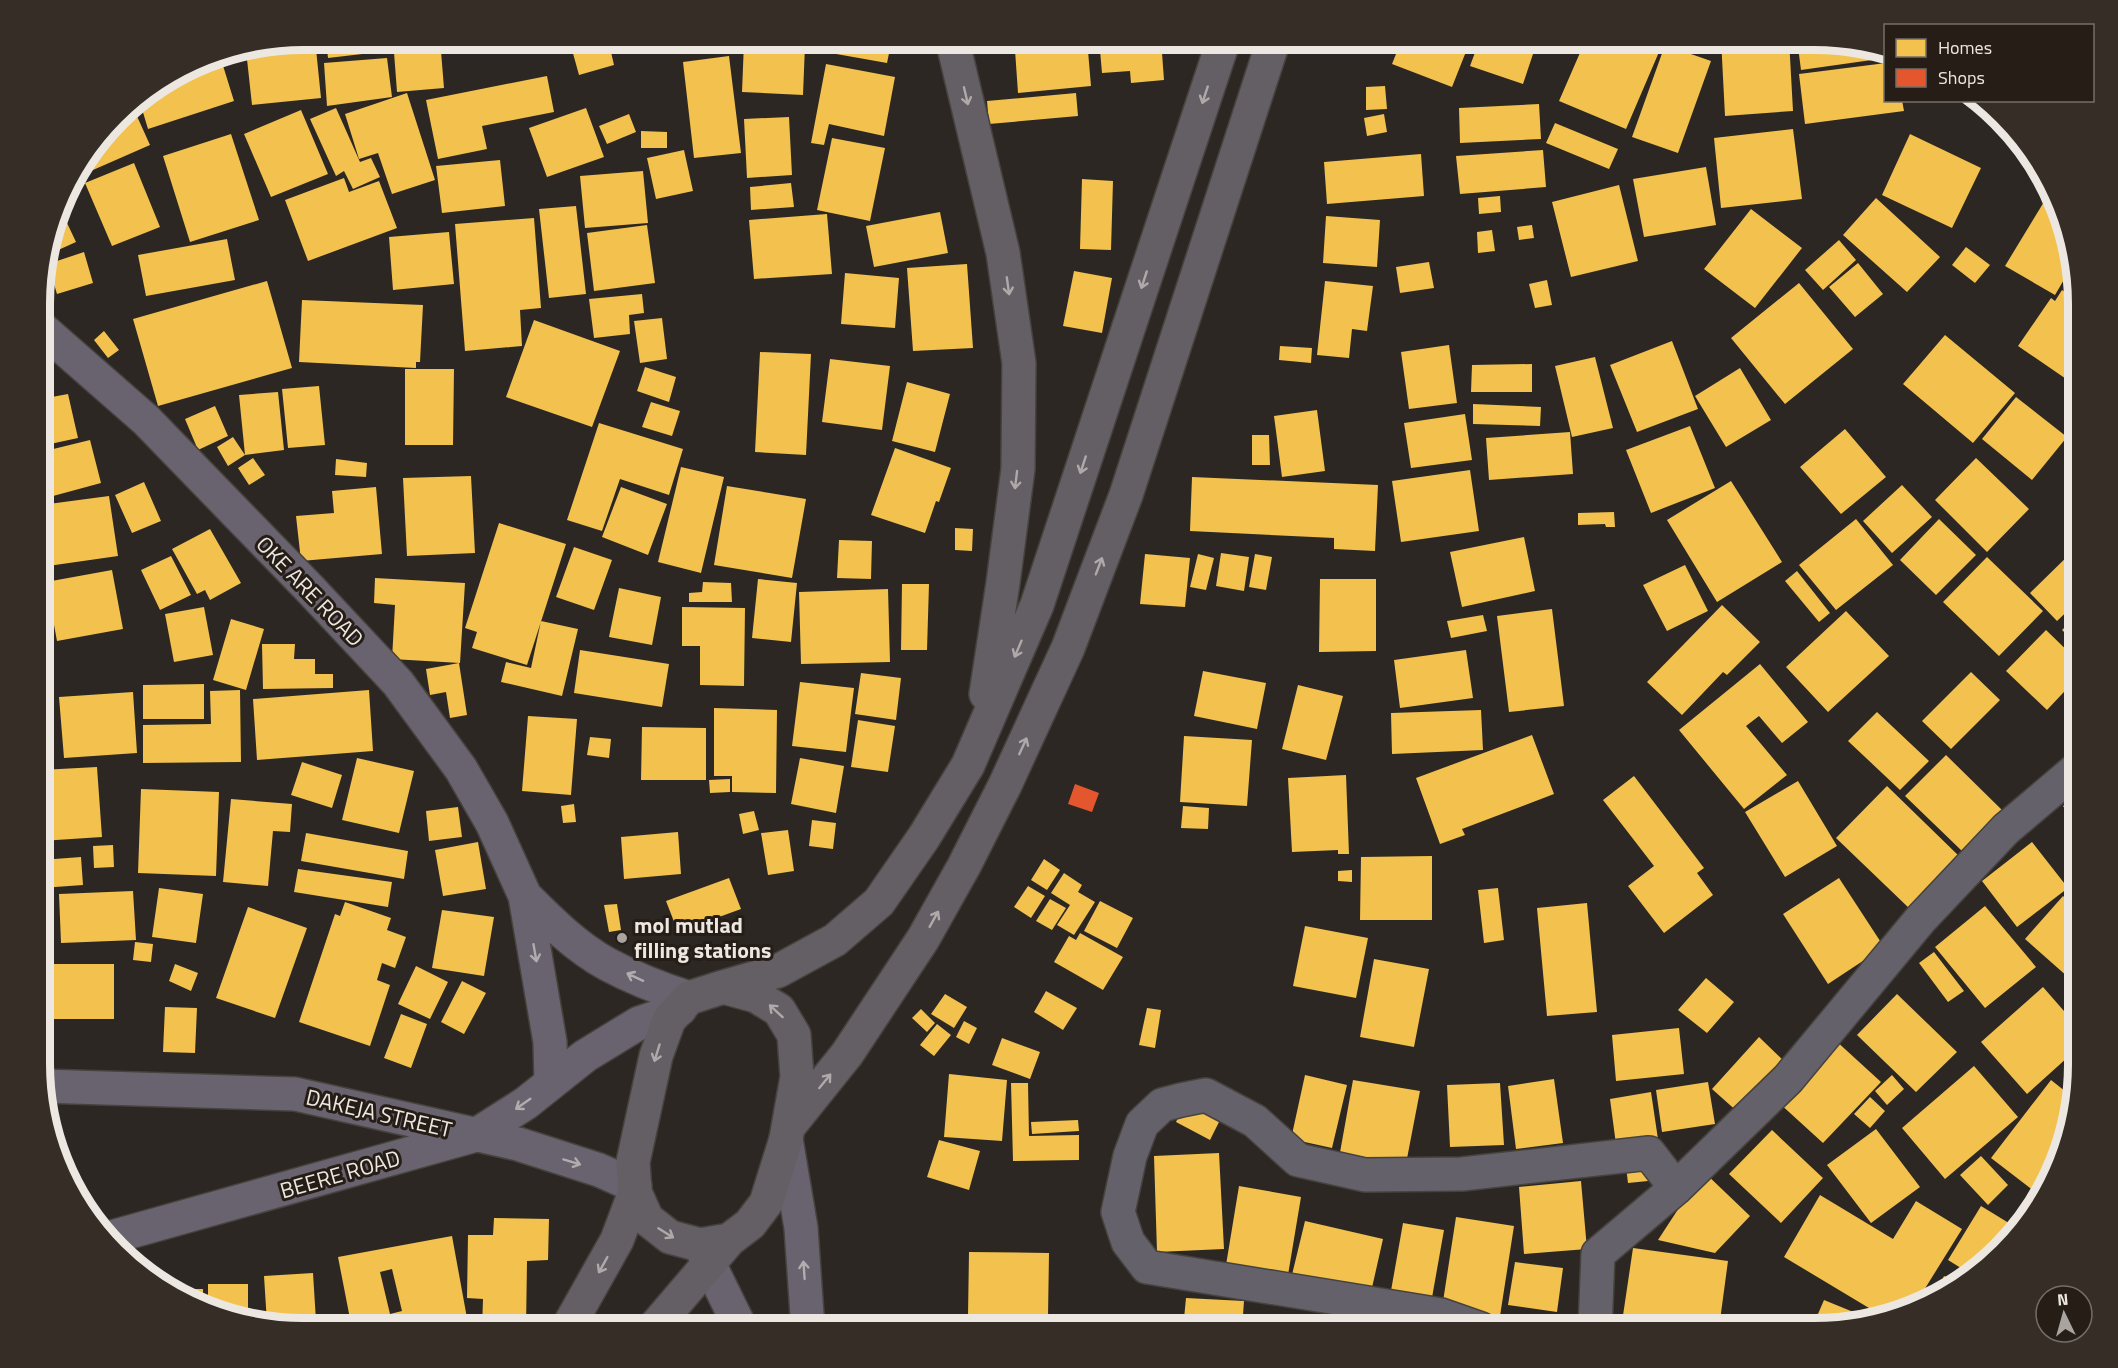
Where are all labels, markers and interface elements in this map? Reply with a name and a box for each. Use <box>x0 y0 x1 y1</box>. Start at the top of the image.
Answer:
legend <box>1884 24 2094 102</box>
text: Homes <box>1938 34 1992 61</box>
text: Shops <box>1938 64 1985 91</box>
one-way arrow <box>1199 85 1210 104</box>
one-way arrow <box>960 86 972 105</box>
one-way arrow <box>1138 270 1149 289</box>
one-way arrow <box>1002 276 1013 296</box>
one-way arrow <box>1077 455 1088 474</box>
one-way arrow <box>1011 470 1022 490</box>
street label: OKE ARE ROAD <box>248 528 372 654</box>
one-way arrow <box>1094 558 1105 576</box>
one-way arrow <box>1012 639 1023 657</box>
one-way arrow <box>1017 737 1029 755</box>
place label: mol mutlad filling stations <box>634 908 771 967</box>
one-way arrow <box>929 911 940 929</box>
marker: mol mutlad filling stations <box>615 931 629 945</box>
one-way arrow <box>529 943 540 963</box>
one-way arrow <box>626 971 644 983</box>
one-way arrow <box>769 1004 784 1018</box>
one-way arrow <box>651 1043 662 1062</box>
one-way arrow <box>819 1073 832 1089</box>
street label: DAKEJA STREET <box>303 1080 456 1146</box>
one-way arrow <box>516 1098 532 1110</box>
street label: BEERE ROAD <box>276 1141 404 1207</box>
one-way arrow <box>562 1157 581 1168</box>
one-way arrow <box>658 1226 675 1239</box>
one-way arrow <box>597 1256 609 1273</box>
one-way arrow <box>798 1261 809 1281</box>
north arrow <box>2034 1284 2094 1344</box>
text: N <box>2056 1287 2069 1311</box>

